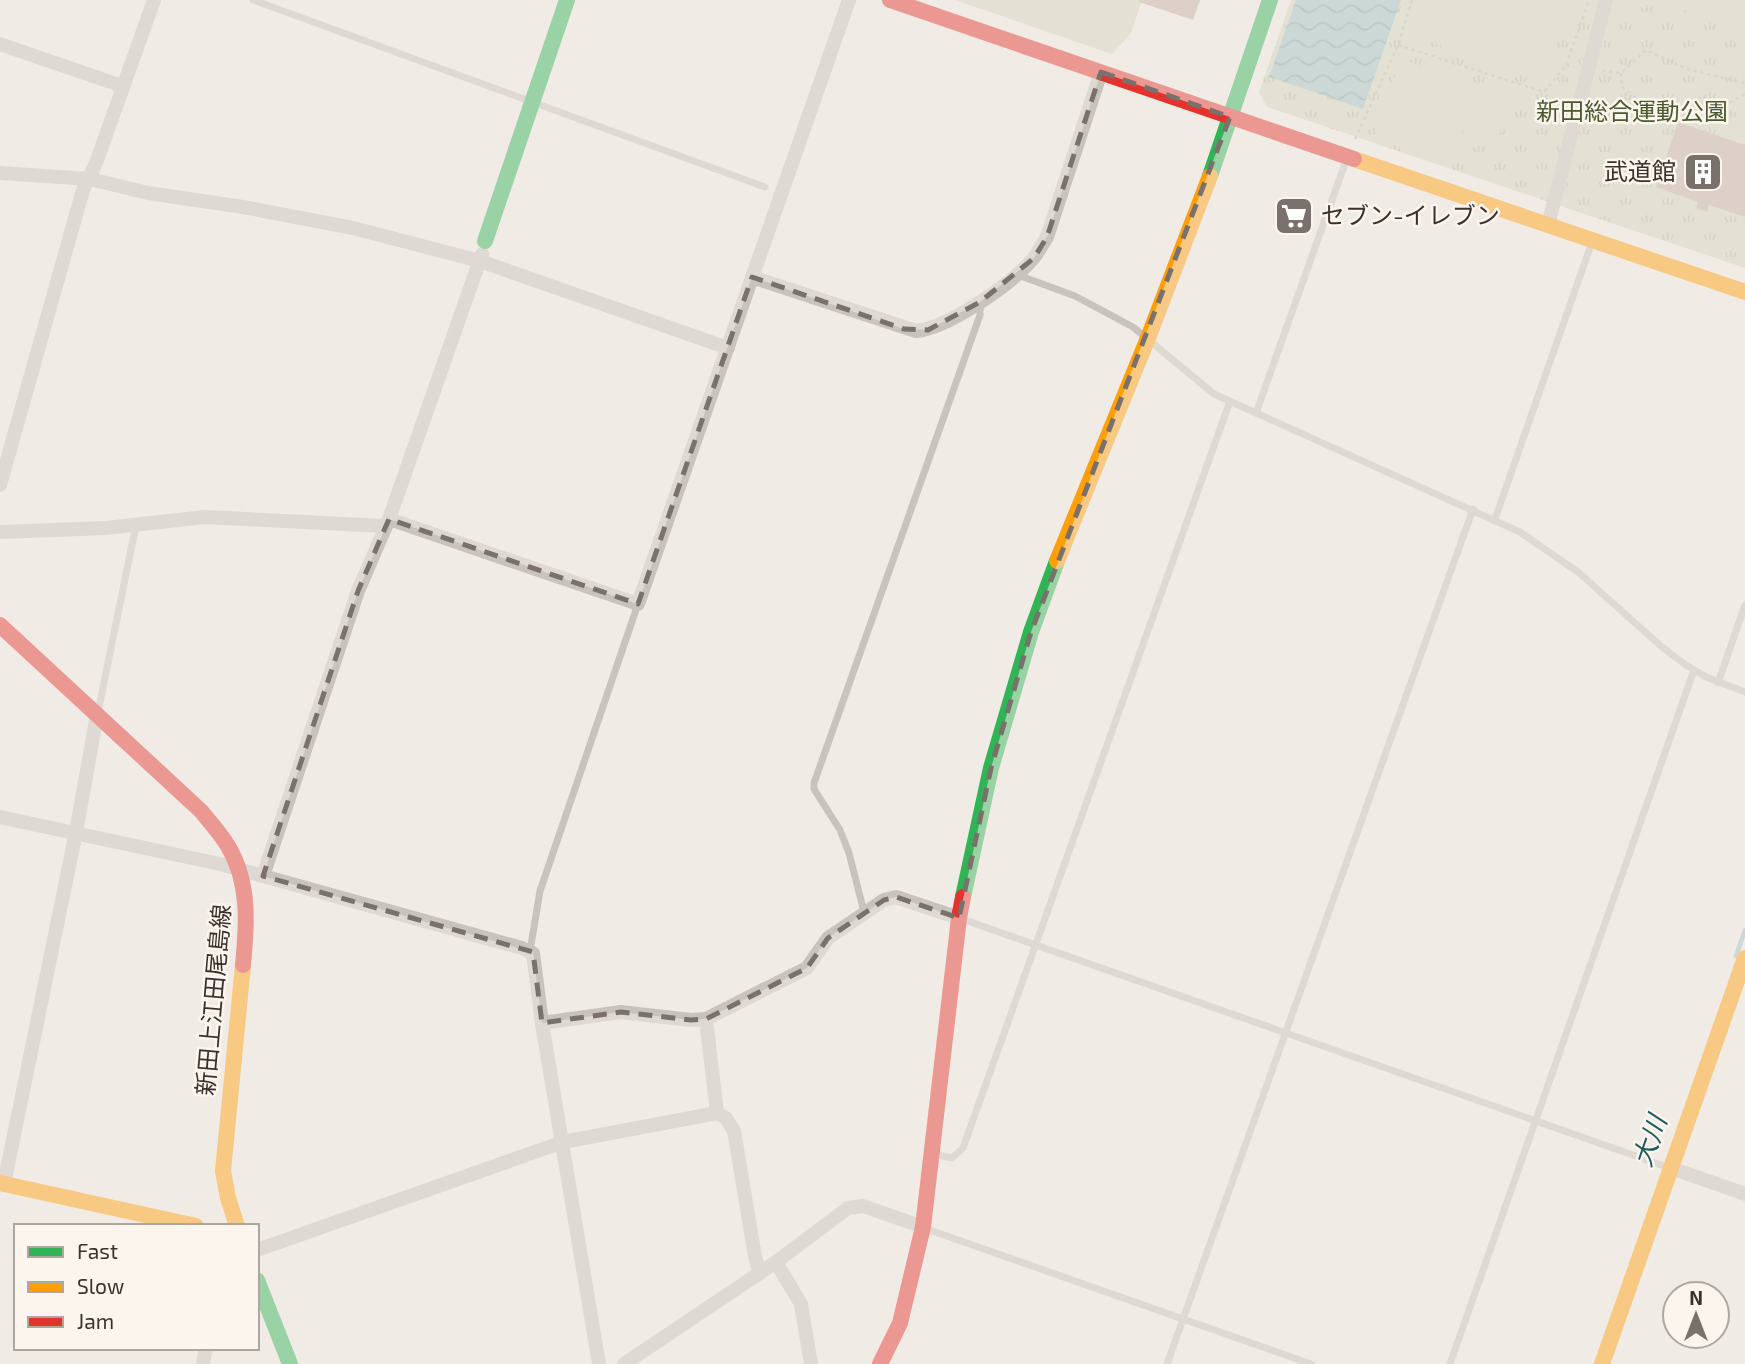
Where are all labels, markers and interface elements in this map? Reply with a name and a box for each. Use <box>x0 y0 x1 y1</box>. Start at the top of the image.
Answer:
park label: 新田総合運動公園 <box>1536 96 1728 125</box>
building icon: 武道館 <box>1682 151 1724 193</box>
place label: 武道館 <box>1604 156 1676 185</box>
supermarket icon: セブン-イレブン <box>1273 195 1315 237</box>
place label: セブン-イレブン <box>1321 200 1500 229</box>
street label: 新田上江田尾島線 <box>190 903 235 1097</box>
water label: 大川 <box>1625 1108 1673 1170</box>
legend <box>14 1224 259 1350</box>
text: Fast <box>77 1238 118 1263</box>
text: Slow <box>77 1273 124 1298</box>
north arrow <box>1661 1280 1731 1350</box>
text: N <box>1689 1286 1703 1309</box>
text: Jam <box>77 1308 114 1333</box>

